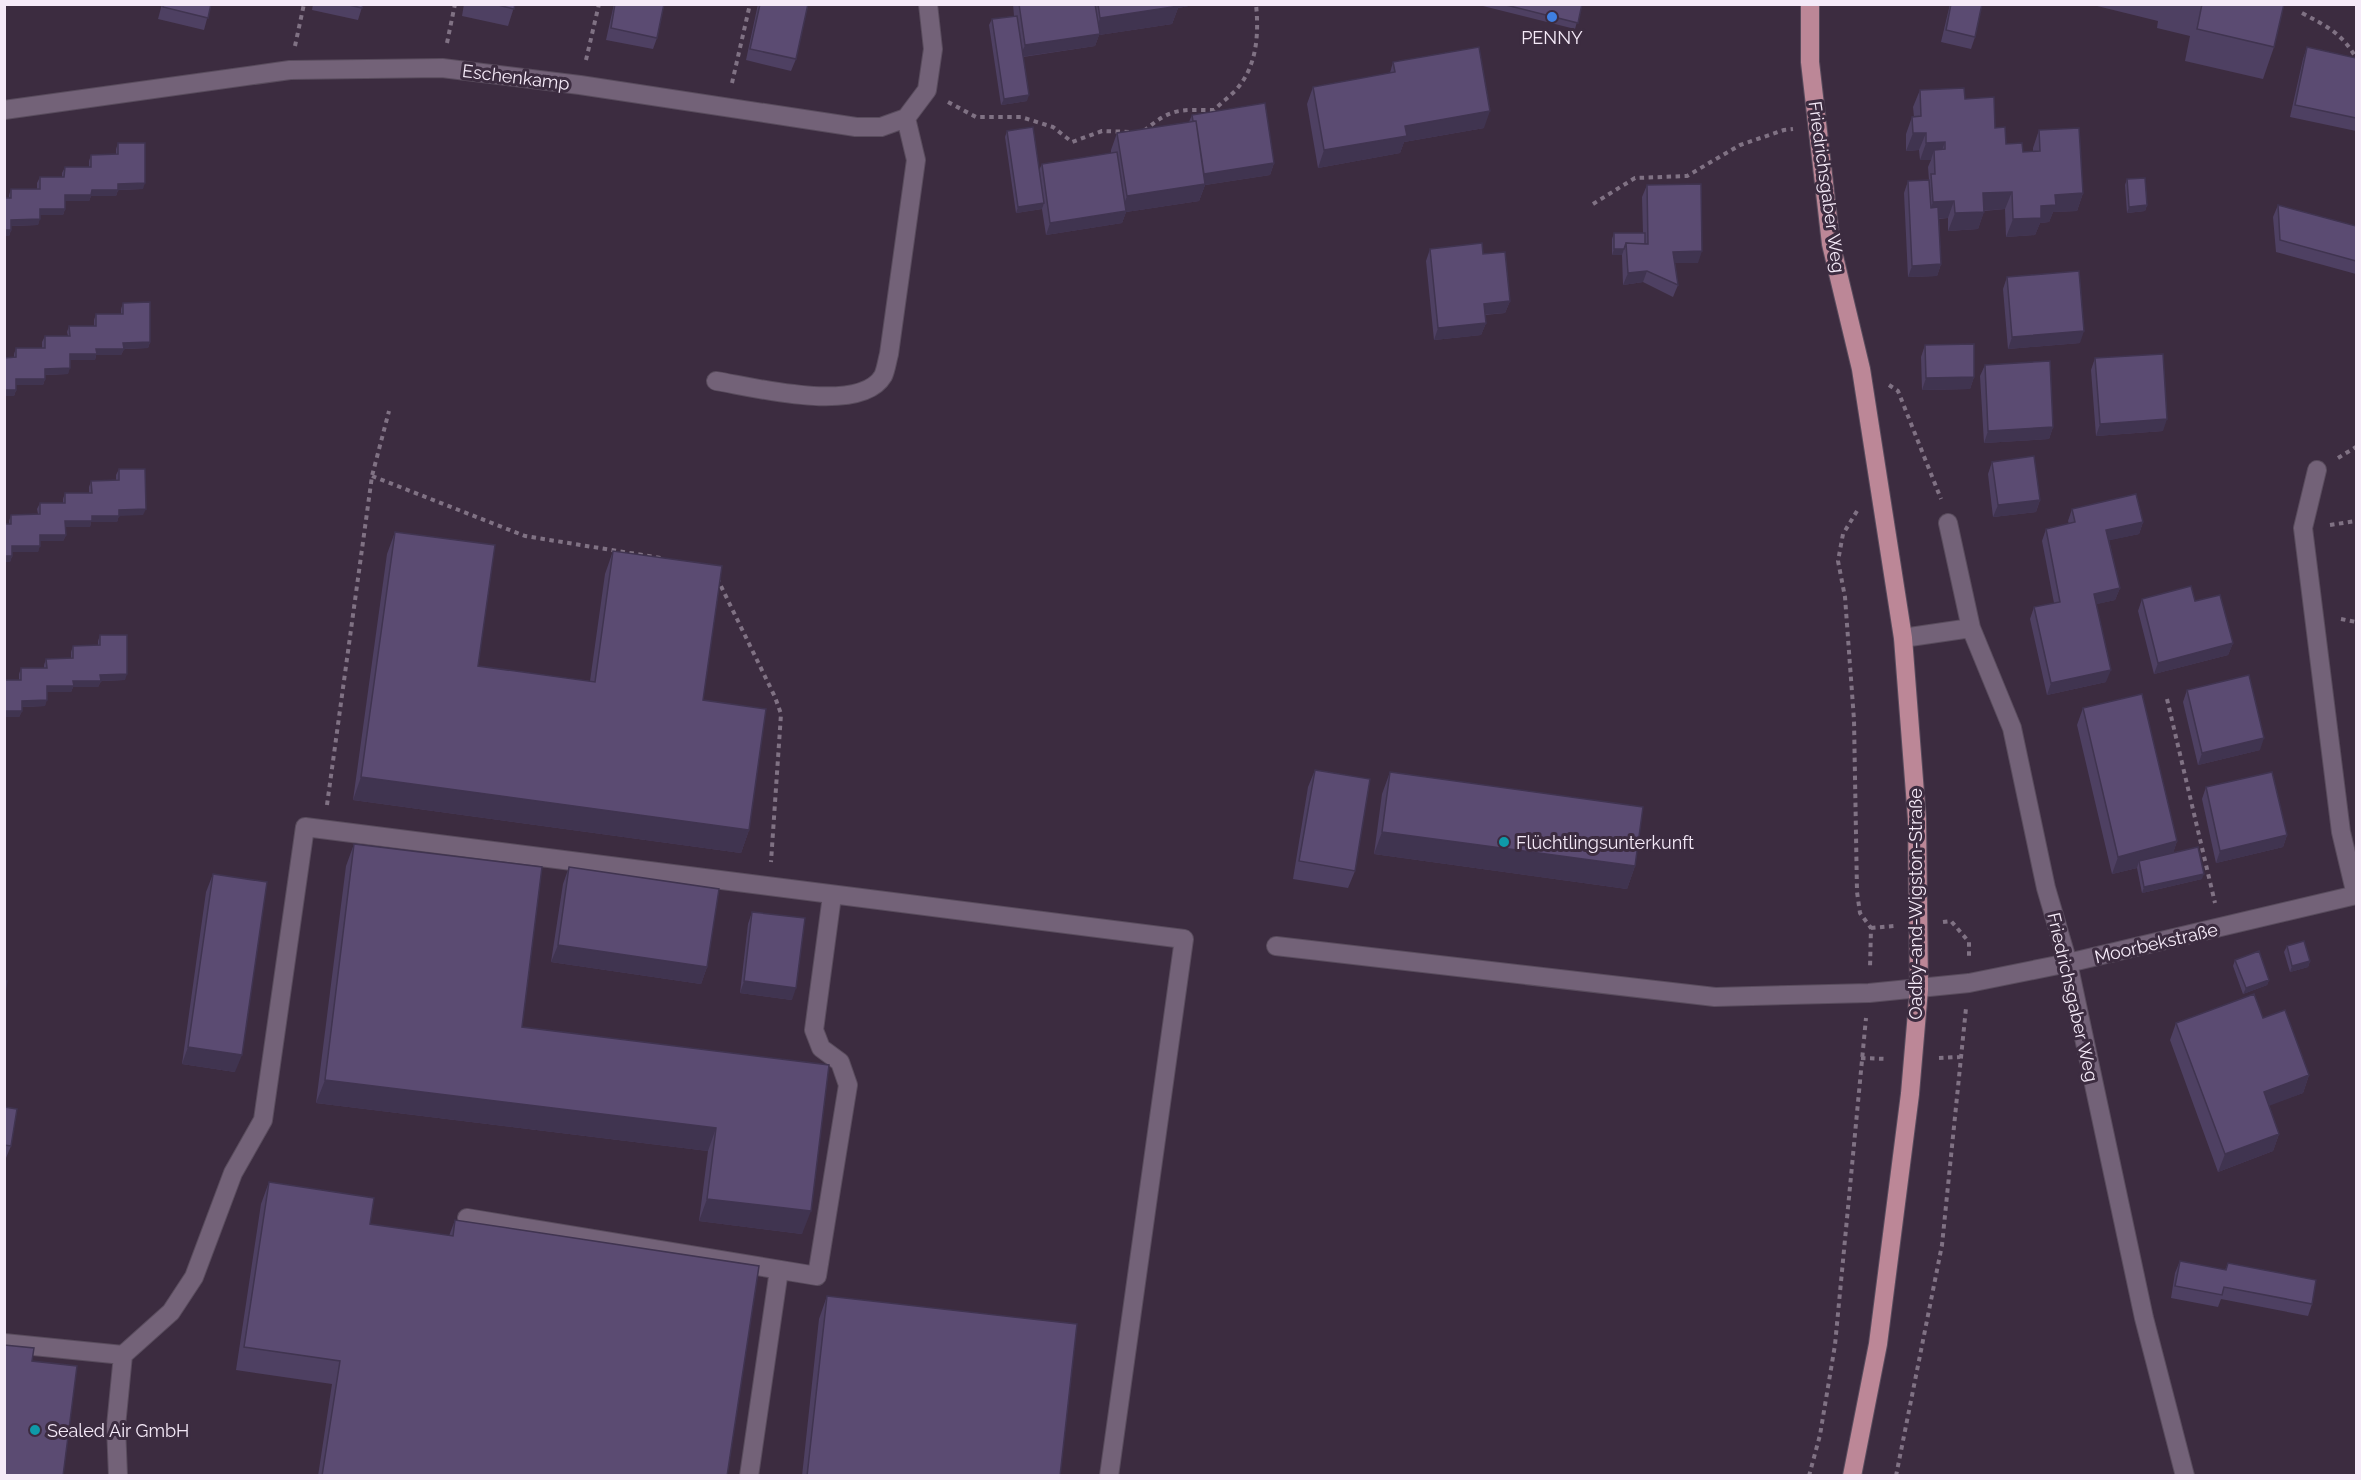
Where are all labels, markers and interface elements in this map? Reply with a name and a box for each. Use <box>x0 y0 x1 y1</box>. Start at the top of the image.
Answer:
marker: PENNY <box>1545 10 1559 24</box>
place label: PENNY <box>1521 27 1583 48</box>
street label: Eschenkamp <box>461 60 571 94</box>
street label: Friedrichsgaber Weg <box>1805 100 1849 274</box>
street label: Oadby-and-Wigston-Straße <box>1905 788 1926 1020</box>
place label: Flüchtlingsunterkunft <box>1516 832 1694 853</box>
marker: Flüchtlingsunterkunft <box>1497 835 1511 849</box>
street label: Friedrichsgaber Weg <box>2043 910 2103 1084</box>
street label: Moorbekstraße <box>2092 919 2220 967</box>
place label: Sealed Air GmbH <box>47 1420 189 1441</box>
marker: Sealed Air GmbH <box>28 1423 42 1437</box>

